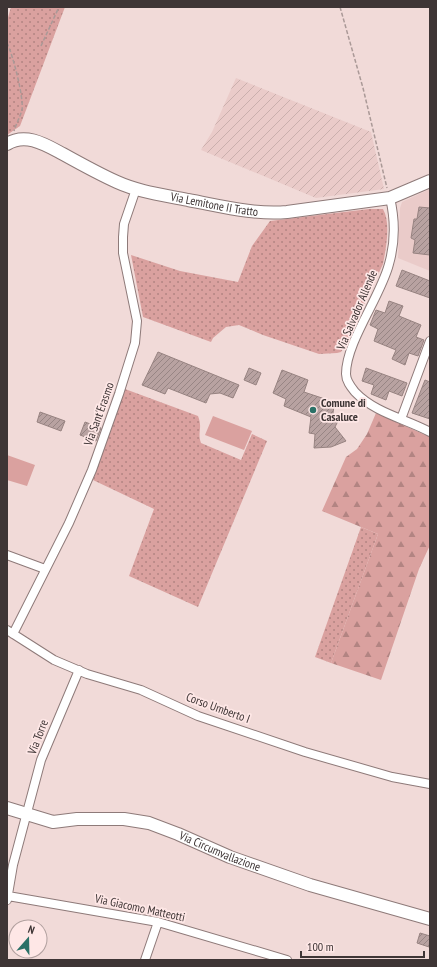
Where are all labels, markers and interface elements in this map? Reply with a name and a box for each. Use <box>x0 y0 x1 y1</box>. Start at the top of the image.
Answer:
street label: Via Lemitone II Tratto <box>169 189 259 219</box>
street label: Via Salvador Allende <box>333 268 380 353</box>
street label: Via Sant'Erasmo <box>80 380 117 449</box>
place label: Comune di Casaluce <box>321 395 366 424</box>
marker: Comune di Casaluce <box>308 405 318 415</box>
street label: Corso Umberto I <box>184 689 252 726</box>
street label: Via Torre <box>24 717 51 757</box>
street label: Via Circumvallazione <box>176 827 263 874</box>
street label: Via Giacomo Matteotti <box>93 890 187 924</box>
north arrow <box>8 919 48 959</box>
text: N <box>26 922 37 937</box>
scale bar <box>301 933 424 959</box>
text: 100 m <box>307 939 334 954</box>

